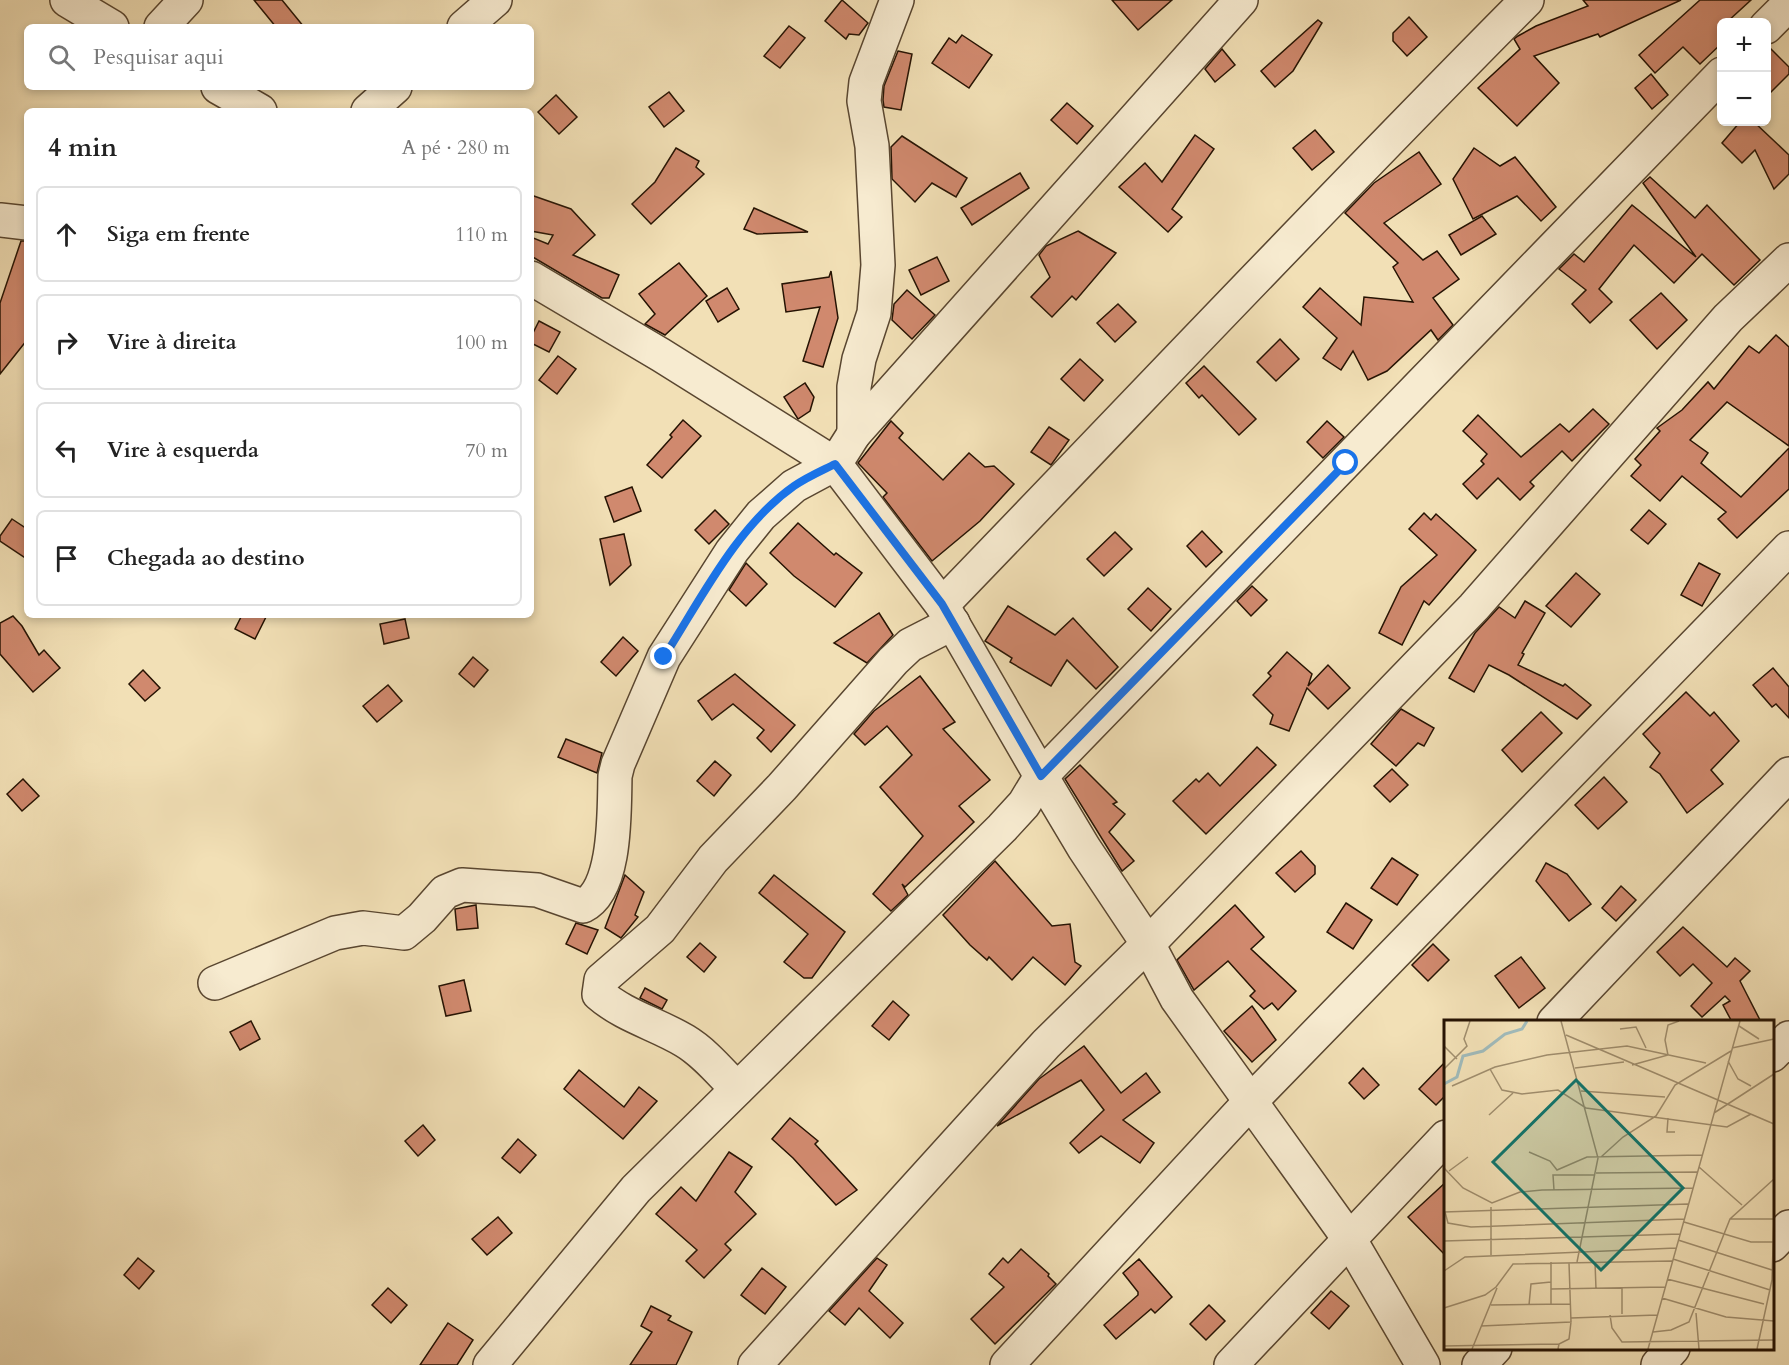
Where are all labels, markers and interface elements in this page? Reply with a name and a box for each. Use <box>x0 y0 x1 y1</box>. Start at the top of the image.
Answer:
map controls <box>1717 18 1771 126</box>
button: + <box>1717 18 1771 72</box>
search box <box>24 24 534 90</box>
icon: search <box>45 41 78 74</box>
text: Pesquisar aqui <box>93 42 224 72</box>
button: − <box>1717 72 1771 126</box>
text: 4 min <box>48 130 117 165</box>
text: A pé · 280 m <box>402 134 510 161</box>
icon: ahead <box>50 218 83 251</box>
text: Siga em frente <box>107 219 250 249</box>
text: 110 m <box>455 221 508 248</box>
icon: right <box>50 326 83 359</box>
text: Vire à direita <box>107 327 237 357</box>
text: 100 m <box>455 329 508 356</box>
icon: left <box>50 434 83 467</box>
text: Vire à esquerda <box>107 435 259 465</box>
text: 70 m <box>465 437 508 464</box>
route start <box>1332 449 1358 475</box>
icon: arrive <box>50 542 83 575</box>
text: Chegada ao destino <box>107 543 305 573</box>
route end <box>650 643 676 669</box>
inset map <box>1444 1020 1774 1350</box>

